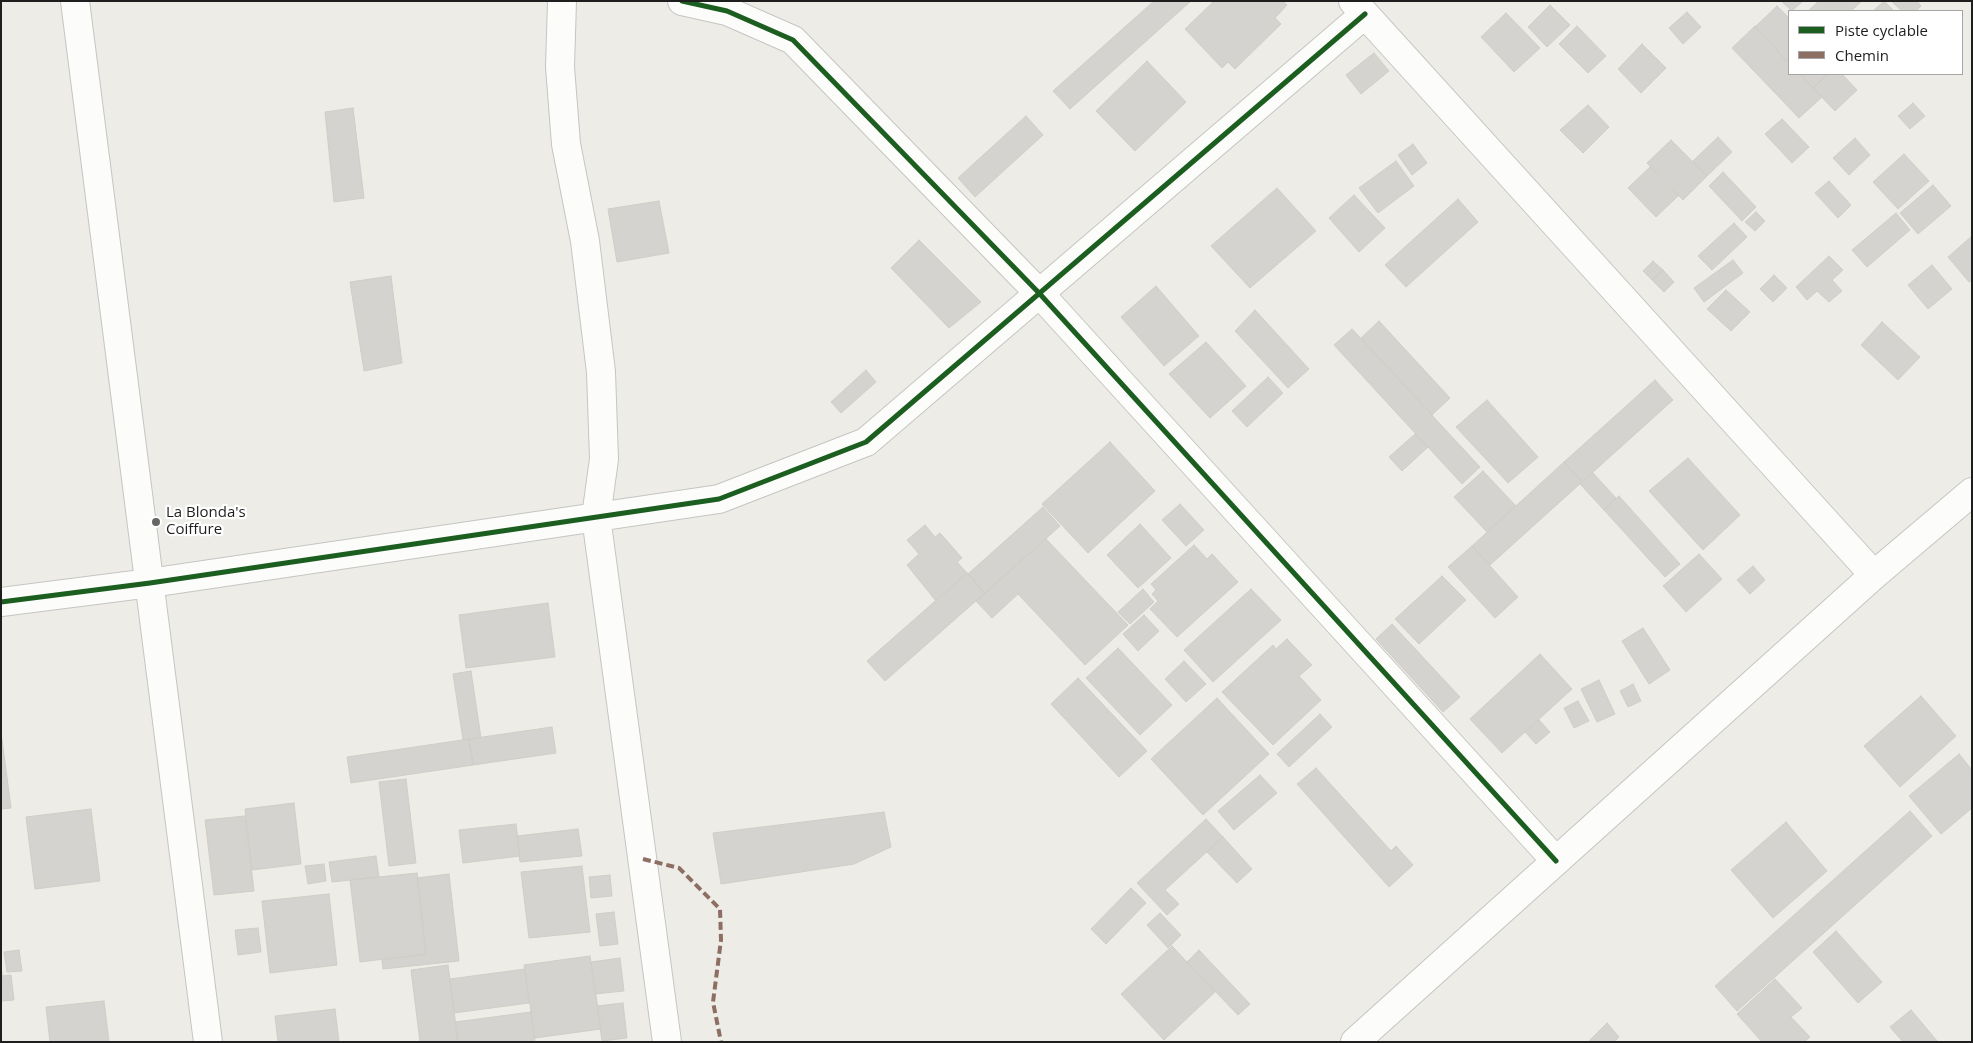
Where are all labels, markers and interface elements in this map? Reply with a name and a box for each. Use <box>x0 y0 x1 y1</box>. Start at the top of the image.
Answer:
legend <box>1788 10 1963 75</box>
text: Piste cyclable <box>1835 20 1928 40</box>
text: Chemin <box>1835 45 1889 65</box>
place label: La Blonda's Coiffure <box>166 504 246 539</box>
marker: La Blonda's Coiffure <box>150 516 162 528</box>

